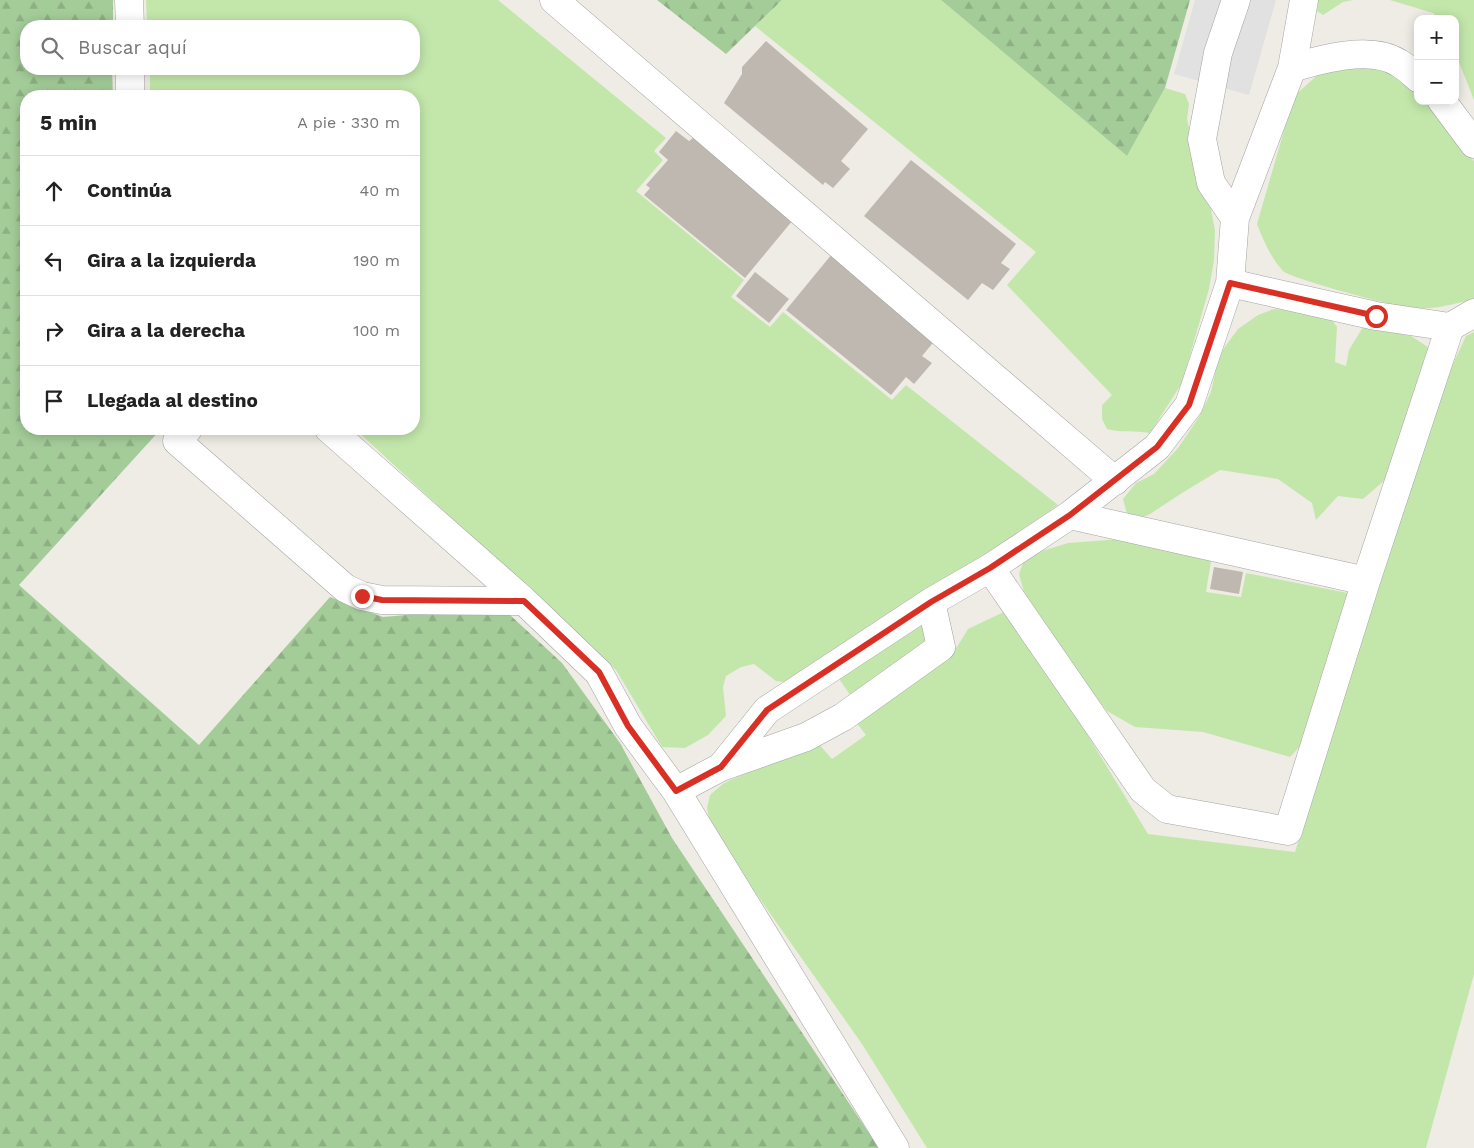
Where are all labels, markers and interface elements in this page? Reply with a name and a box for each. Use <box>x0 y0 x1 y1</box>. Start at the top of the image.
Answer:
map controls <box>1414 15 1459 105</box>
button: + <box>1414 15 1459 60</box>
search box <box>20 20 420 75</box>
icon: search <box>38 34 66 62</box>
text: Buscar aquí <box>78 36 187 59</box>
button: − <box>1414 60 1459 105</box>
text: 5 min <box>40 110 97 135</box>
text: A pie · 330 m <box>297 113 400 132</box>
icon: ahead <box>40 177 68 205</box>
text: Continúa <box>87 179 171 202</box>
text: 40 m <box>360 181 400 200</box>
icon: left <box>40 247 68 275</box>
text: Gira a la izquierda <box>87 249 256 272</box>
text: 190 m <box>353 251 400 270</box>
route start <box>1365 305 1388 328</box>
icon: right <box>40 317 68 345</box>
text: Gira a la derecha <box>87 319 245 342</box>
text: 100 m <box>353 321 400 340</box>
icon: arrive <box>40 387 68 415</box>
text: Llegada al destino <box>87 389 258 412</box>
route end <box>351 585 374 608</box>

